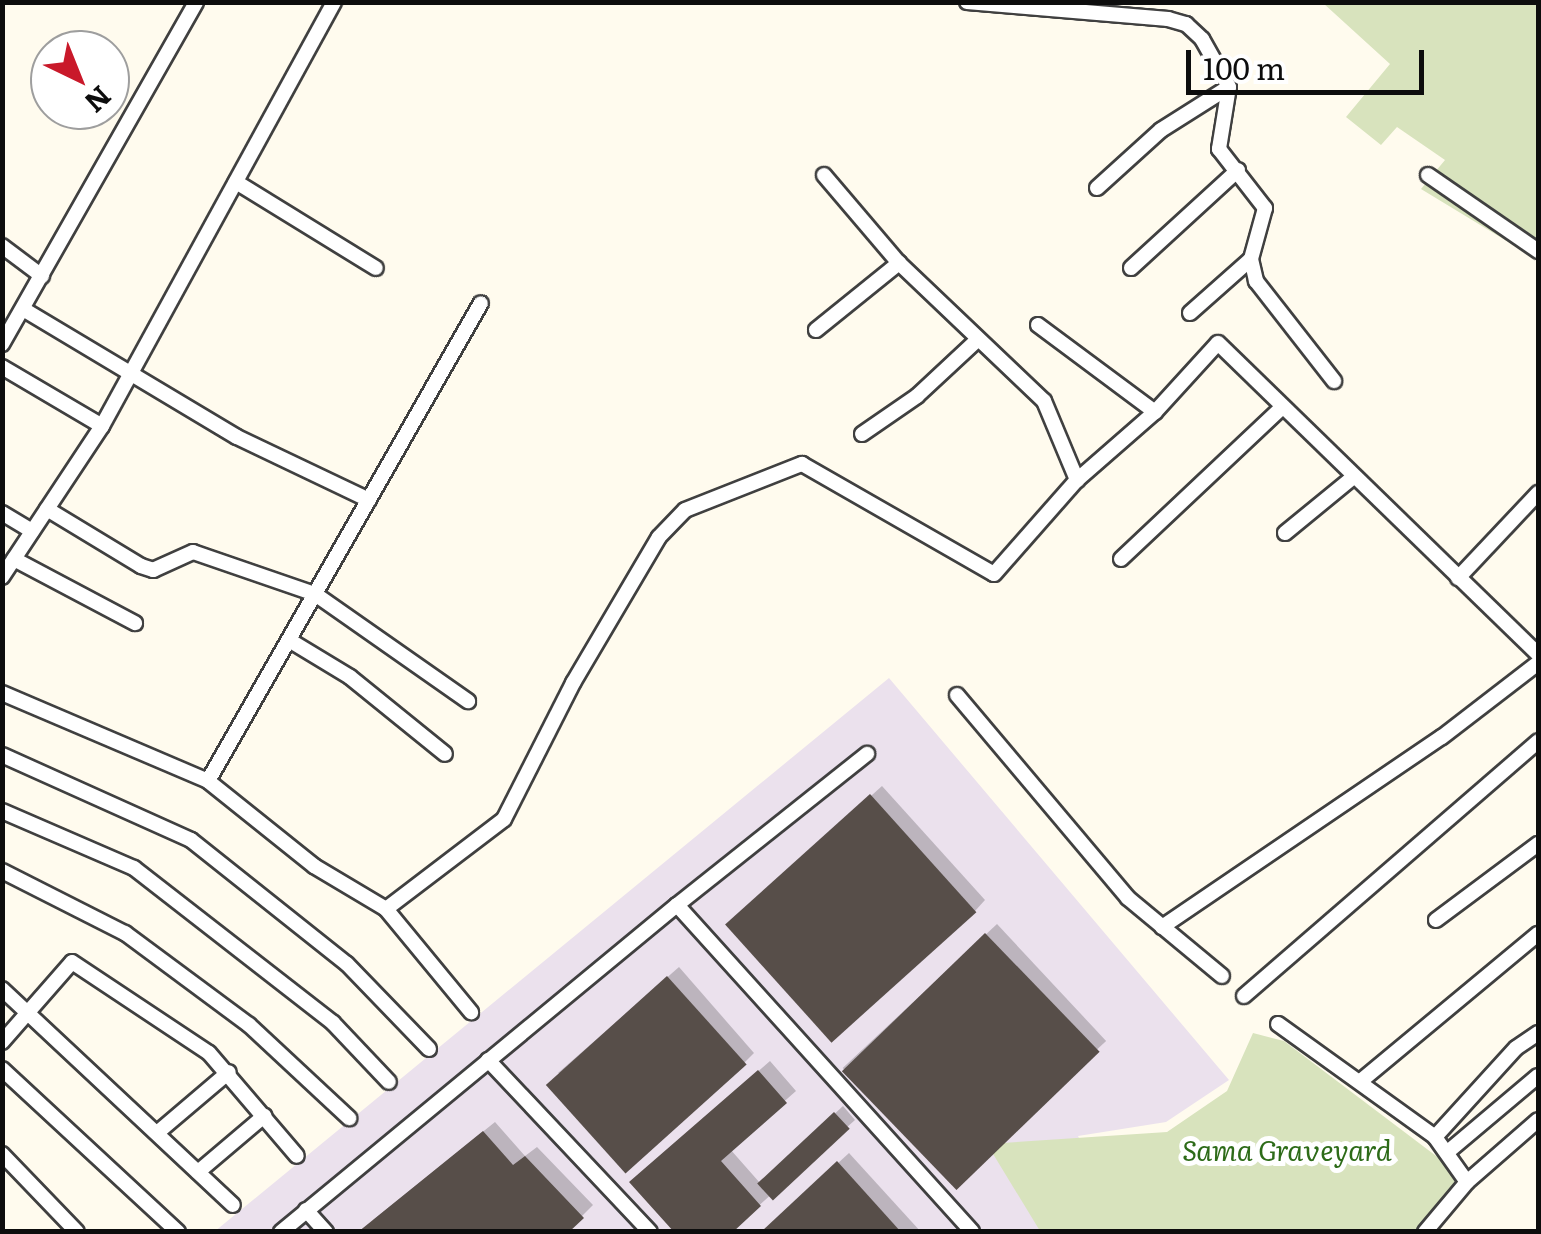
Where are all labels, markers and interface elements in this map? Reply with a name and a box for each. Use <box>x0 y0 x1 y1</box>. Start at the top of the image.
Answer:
north arrow <box>30 30 130 130</box>
scale bar <box>1191 30 1428 92</box>
text: 100 m <box>1203 45 1285 89</box>
text: N <box>76 77 122 124</box>
park label: Sama Graveyard <box>1182 1132 1392 1166</box>

